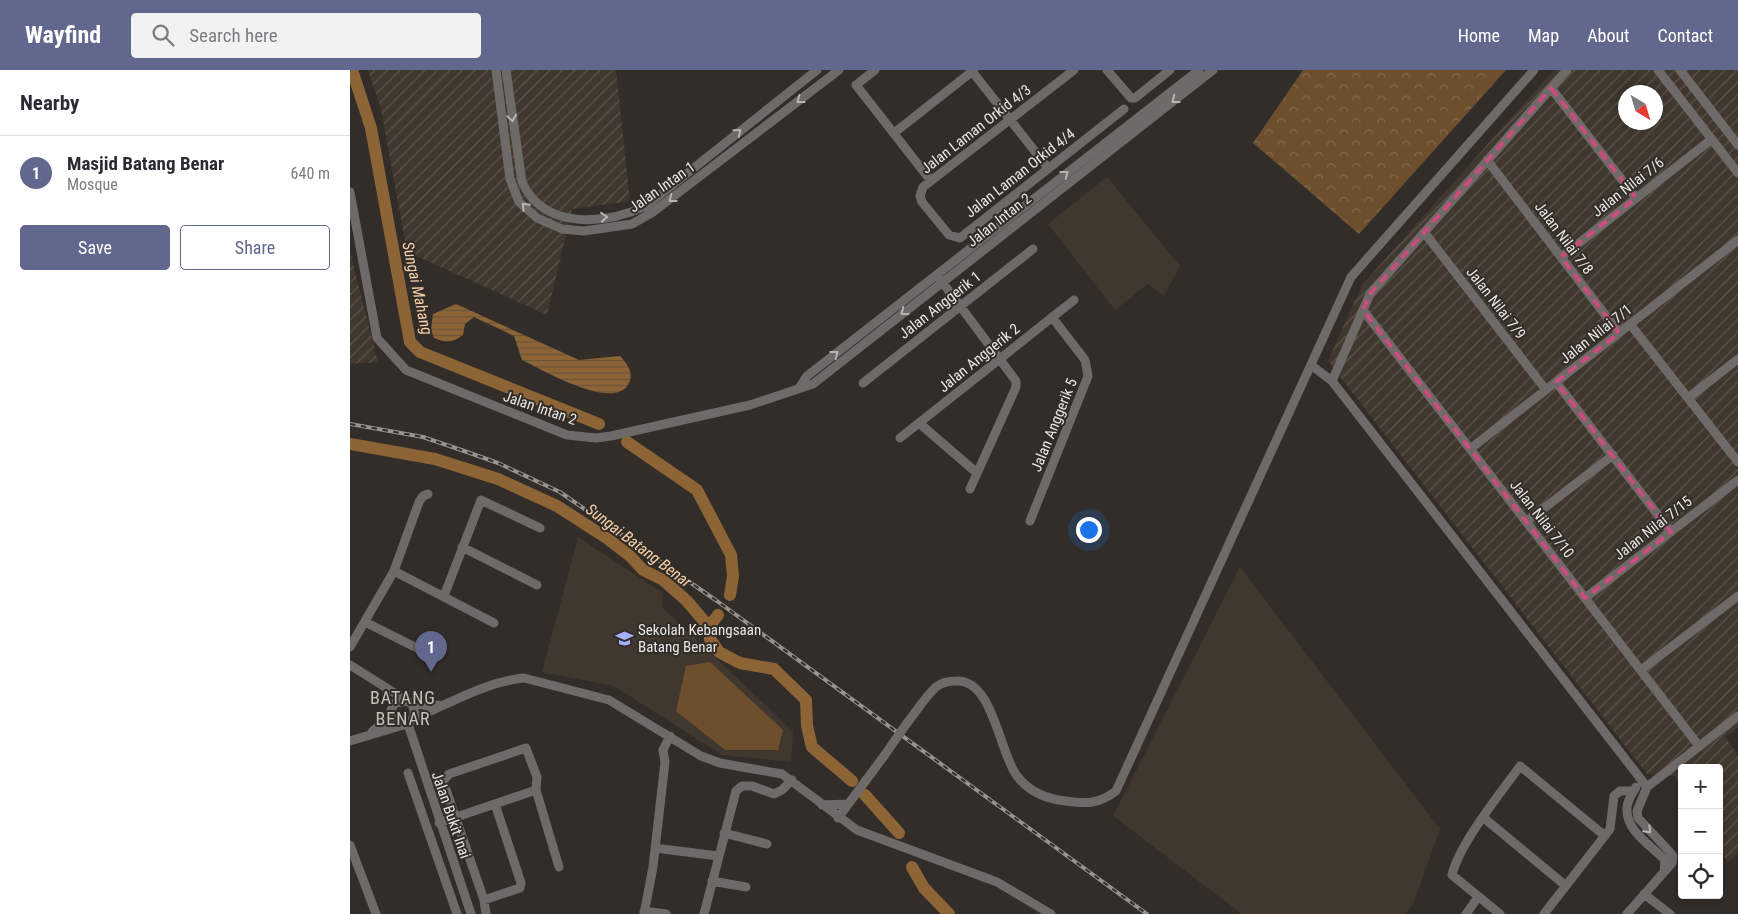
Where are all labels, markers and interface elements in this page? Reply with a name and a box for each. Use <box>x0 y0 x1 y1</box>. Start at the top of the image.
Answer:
search box <box>131 13 481 58</box>
text: Wayfind <box>25 21 101 49</box>
icon: search <box>149 21 177 49</box>
text: Search here <box>189 24 278 47</box>
text: Home <box>1458 25 1500 46</box>
text: Map <box>1528 25 1559 46</box>
text: About <box>1587 25 1629 46</box>
text: Contact <box>1657 25 1713 46</box>
street label: Jalan Laman Orkid 4/3 <box>918 81 1034 177</box>
north arrow <box>1618 85 1663 130</box>
text: Nearby <box>20 91 79 115</box>
one-way arrow <box>797 94 806 102</box>
one-way arrow <box>1171 94 1181 103</box>
one-way arrow <box>507 114 517 123</box>
street label: Jalan Laman Orkid 4/4 <box>962 125 1078 221</box>
one-way arrow <box>733 129 742 138</box>
text: Masjid Batang Benar <box>67 152 224 175</box>
street label: Jalan Nilai 7/6 <box>1588 153 1668 221</box>
street label: Jalan Intan 1 <box>625 158 699 216</box>
text: 1 <box>32 164 40 183</box>
text: 640 m <box>291 164 330 183</box>
one-way arrow <box>1059 171 1069 180</box>
text: Mosque <box>67 175 118 194</box>
street label: Jalan Intan 2 <box>963 189 1035 251</box>
one-way arrow <box>668 193 677 202</box>
street label: Jalan Nilai 7/8 <box>1531 198 1597 278</box>
one-way arrow <box>521 203 530 212</box>
one-way arrow <box>600 212 608 223</box>
button: Save <box>20 225 170 270</box>
button: Share <box>180 225 330 270</box>
water label: Sungai Mahang <box>398 240 437 337</box>
street label: Jalan Nilai 7/9 <box>1462 263 1530 343</box>
street label: Jalan Anggerik 1 <box>895 267 985 343</box>
street label: Jalan Nilai 7/1 <box>1556 300 1636 368</box>
one-way arrow <box>900 306 910 315</box>
street label: Jalan Anggerik 2 <box>935 320 1023 396</box>
one-way arrow <box>829 352 838 360</box>
street label: Jalan Anggerik 5 <box>1027 376 1081 474</box>
street label: Jalan Intan 2 <box>501 387 579 429</box>
street label: Jalan Nilai 7/10 <box>1506 476 1578 562</box>
street label: Jalan Nilai 7/15 <box>1610 492 1696 564</box>
water label: Sungai Batang Benar <box>582 499 696 592</box>
your location <box>1076 517 1102 543</box>
place label: Sekolah Kebangsaan Batang Benar <box>638 621 761 656</box>
school or university icon: Sekolah Kebangsaan Batang Benar <box>614 629 634 649</box>
pin: 1 <box>415 631 447 672</box>
district label: BATANG BENAR <box>370 687 436 729</box>
map controls <box>1678 764 1723 899</box>
button: + <box>1678 764 1723 809</box>
street label: Jalan Bukit Inai <box>428 769 474 861</box>
button: − <box>1678 809 1723 854</box>
one-way arrow <box>1642 824 1651 833</box>
button: locate <box>1678 854 1723 899</box>

